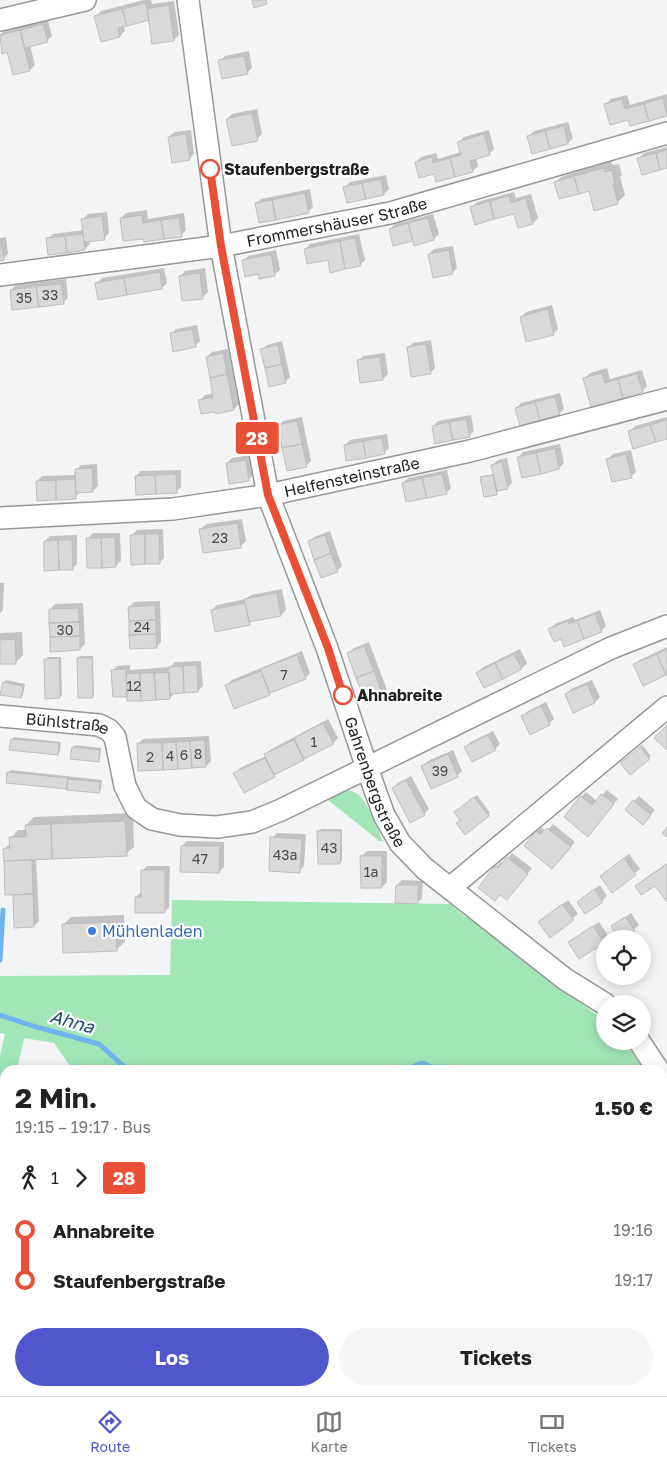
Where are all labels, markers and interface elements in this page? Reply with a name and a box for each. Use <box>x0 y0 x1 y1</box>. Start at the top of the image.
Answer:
marker: Staufenbergstraße <box>200 159 220 179</box>
place label: Staufenbergstraße <box>224 159 369 179</box>
street label: Frommershäuser Straße <box>245 193 429 251</box>
house number: 33 <box>42 286 58 303</box>
house number: 35 <box>16 289 32 306</box>
line badge: 28 <box>234 422 280 454</box>
text: 28 <box>246 427 268 449</box>
street label: Helfensteinstraße <box>282 452 421 501</box>
house number: 23 <box>212 529 228 546</box>
house number: 24 <box>134 618 150 635</box>
house number: 30 <box>57 621 73 638</box>
house number: 7 <box>280 666 288 683</box>
house number: 12 <box>127 677 141 694</box>
marker: Ahnabreite <box>333 685 353 705</box>
place label: Ahnabreite <box>357 685 443 705</box>
street label: Bühlstraße <box>25 708 113 739</box>
street label: Gahrenbergstraße <box>341 714 410 851</box>
house number: 1 <box>311 733 318 750</box>
house number: 8 <box>194 745 202 762</box>
house number: 6 <box>180 746 188 763</box>
house number: 4 <box>166 747 174 764</box>
house number: 2 <box>146 748 154 765</box>
house number: 39 <box>432 762 448 779</box>
house number: 43 <box>321 839 337 856</box>
house number: 43a <box>273 846 297 863</box>
house number: 47 <box>192 850 208 867</box>
house number: 1a <box>364 863 378 880</box>
place label: Mühlenladen <box>102 921 202 941</box>
marker: Mühlenladen <box>86 925 98 937</box>
map controls <box>596 930 651 1050</box>
button: locate <box>596 930 651 985</box>
button: layers <box>596 995 651 1050</box>
water label: Ahna <box>48 1004 97 1038</box>
text: 2 Min. <box>15 1081 98 1114</box>
text: 1.50 € <box>595 1096 653 1119</box>
text: 19:15 – 19:17 · Bus <box>15 1117 151 1137</box>
icon: walk <box>15 1164 43 1192</box>
icon: forward <box>67 1164 95 1192</box>
text: 28 <box>113 1167 135 1189</box>
text: 1 <box>51 1168 59 1188</box>
text: Ahnabreite <box>53 1219 155 1242</box>
text: 19:16 <box>613 1220 653 1240</box>
text: Staufenbergstraße <box>53 1269 226 1292</box>
text: 19:17 <box>615 1270 653 1290</box>
button: Los <box>15 1328 329 1386</box>
button: Tickets <box>339 1328 653 1386</box>
tab: Route <box>90 1408 130 1455</box>
tab: Karte <box>311 1408 348 1455</box>
tab: Tickets <box>528 1408 577 1455</box>

